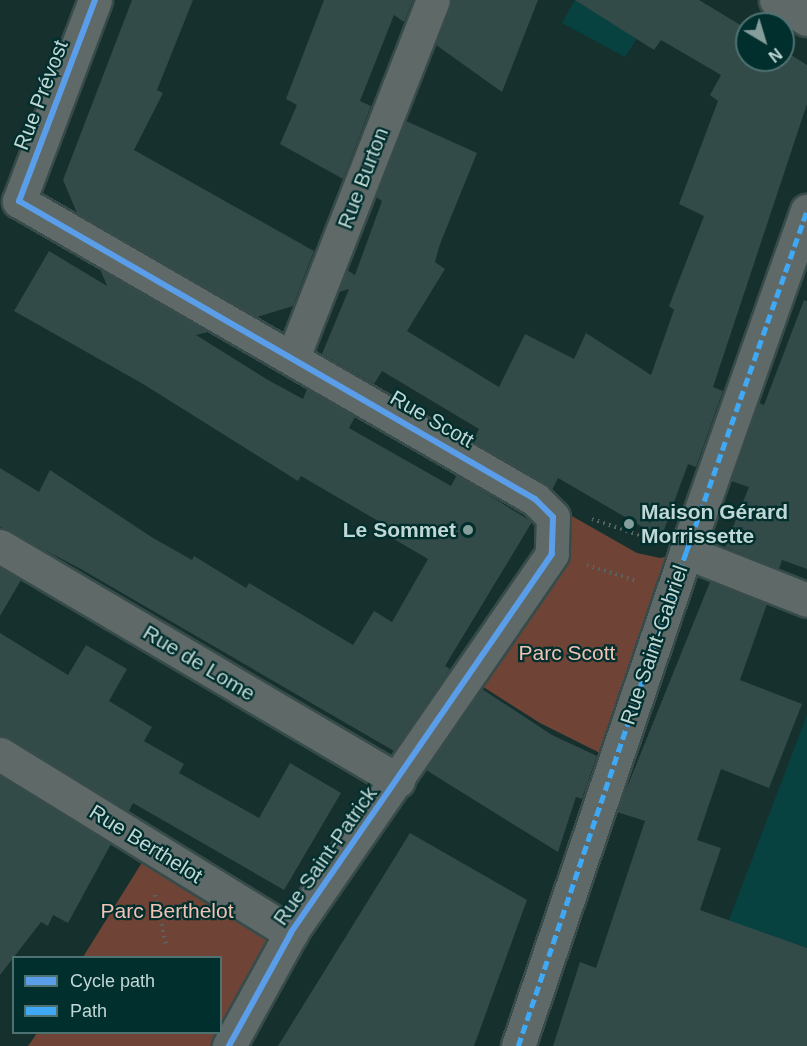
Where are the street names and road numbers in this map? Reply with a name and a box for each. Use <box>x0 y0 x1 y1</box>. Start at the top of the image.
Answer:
street label: Rue Prévost <box>9 37 73 153</box>
street label: Rue Burton <box>332 124 394 232</box>
street label: Rue Scott <box>386 385 478 453</box>
street label: Rue Saint-Gabriel <box>615 562 693 728</box>
street label: Rue de Lome <box>138 620 260 706</box>
street label: Rue Saint-Patrick <box>268 782 382 930</box>
street label: Rue Berthelot <box>85 799 207 889</box>

